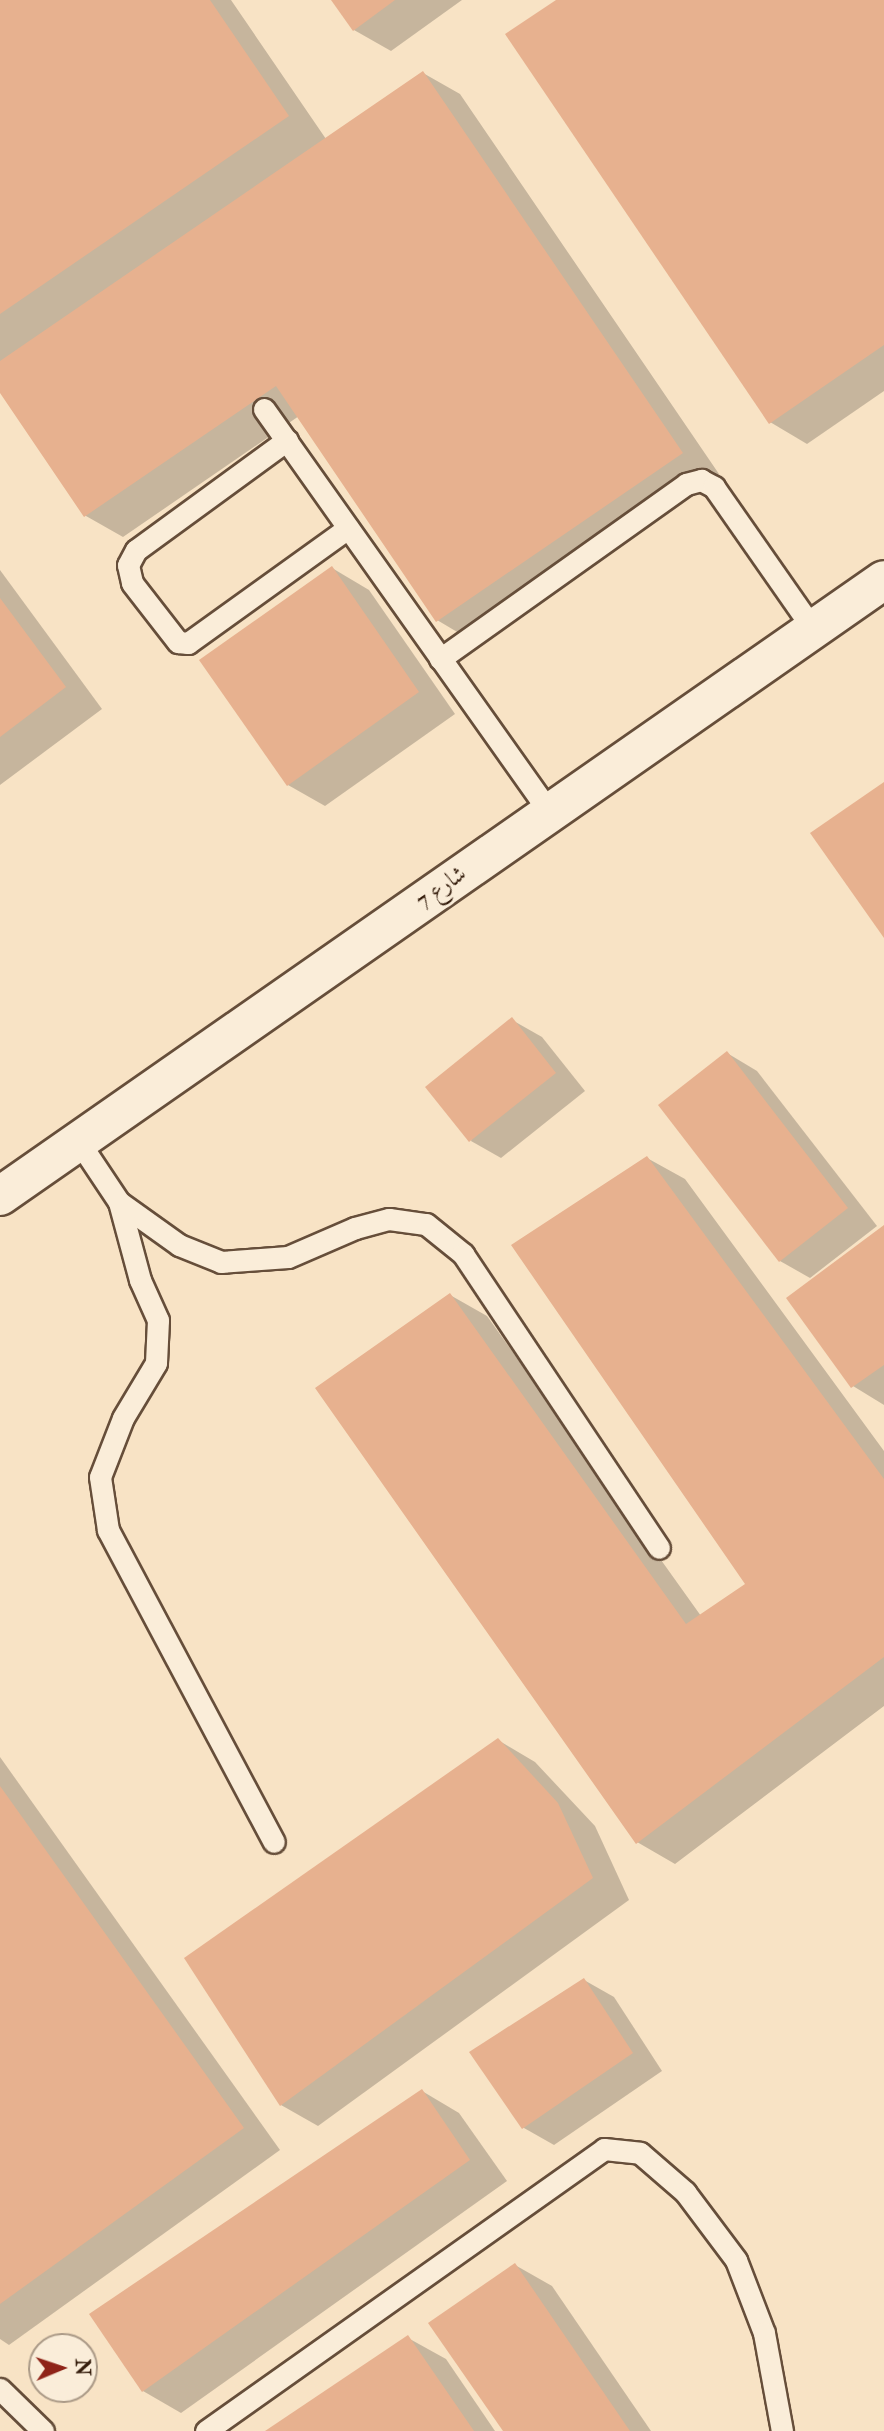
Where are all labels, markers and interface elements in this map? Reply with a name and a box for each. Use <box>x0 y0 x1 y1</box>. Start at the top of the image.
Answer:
street label: شارع 7 <box>410 860 472 914</box>
north arrow <box>28 2333 98 2403</box>
text: N <box>70 2358 94 2376</box>

